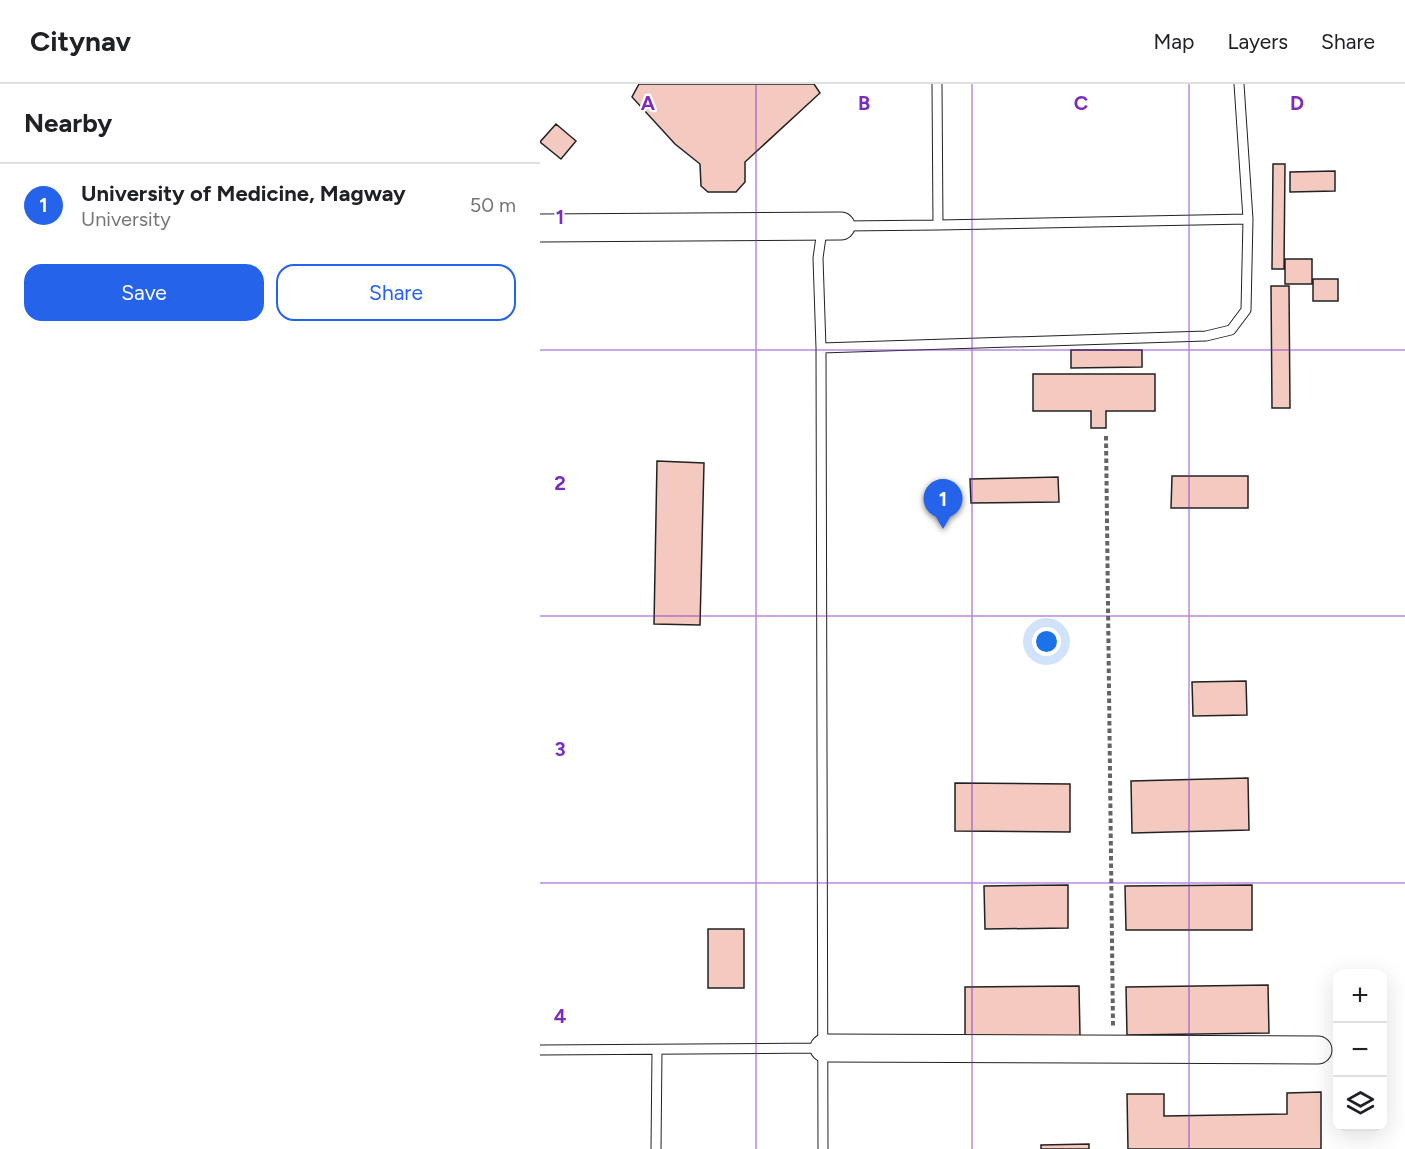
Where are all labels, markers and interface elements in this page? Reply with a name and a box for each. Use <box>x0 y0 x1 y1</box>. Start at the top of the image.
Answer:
text: Citynav <box>30 24 131 58</box>
text: Map <box>1154 29 1194 54</box>
text: Layers <box>1227 29 1288 54</box>
text: Share <box>1321 29 1375 54</box>
text: A <box>641 91 656 115</box>
text: B <box>858 91 870 115</box>
text: C <box>1074 91 1088 115</box>
text: D <box>1290 91 1304 115</box>
text: Nearby <box>24 107 112 139</box>
text: University of Medicine, Magway <box>81 180 406 207</box>
text: 1 <box>39 193 48 217</box>
text: 50 m <box>470 193 516 217</box>
text: 1 <box>556 205 564 229</box>
text: University <box>81 207 171 231</box>
button: Save <box>24 264 264 321</box>
button: Share <box>276 264 516 321</box>
text: 2 <box>554 471 566 495</box>
pin: 1 <box>924 480 962 529</box>
your location <box>1032 627 1061 656</box>
text: 3 <box>554 737 566 761</box>
map controls <box>1333 969 1387 1131</box>
button: + <box>1333 969 1387 1023</box>
text: 4 <box>554 1004 567 1028</box>
button: − <box>1333 1023 1387 1077</box>
button: layers <box>1333 1077 1387 1131</box>

